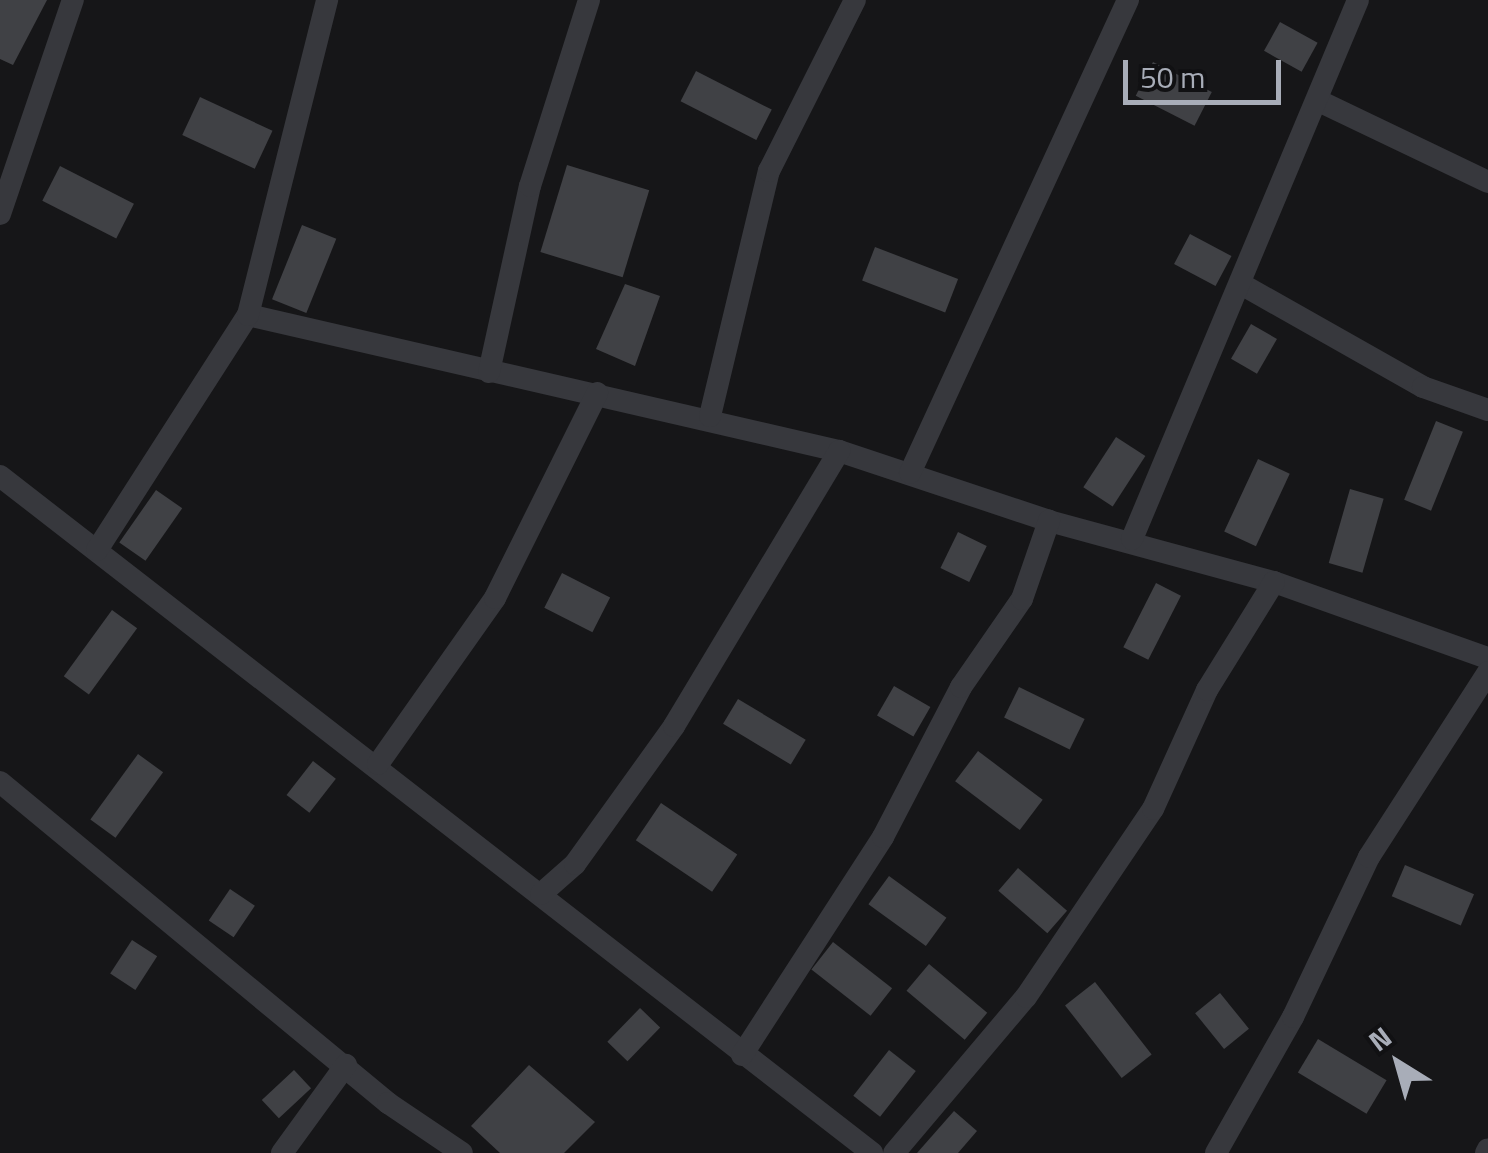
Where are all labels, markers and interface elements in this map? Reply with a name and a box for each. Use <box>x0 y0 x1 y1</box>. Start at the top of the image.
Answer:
scale bar <box>1128 40 1286 102</box>
text: 50 m <box>1140 54 1205 100</box>
north arrow <box>1348 1013 1448 1113</box>
text: N <box>1359 1016 1400 1062</box>

